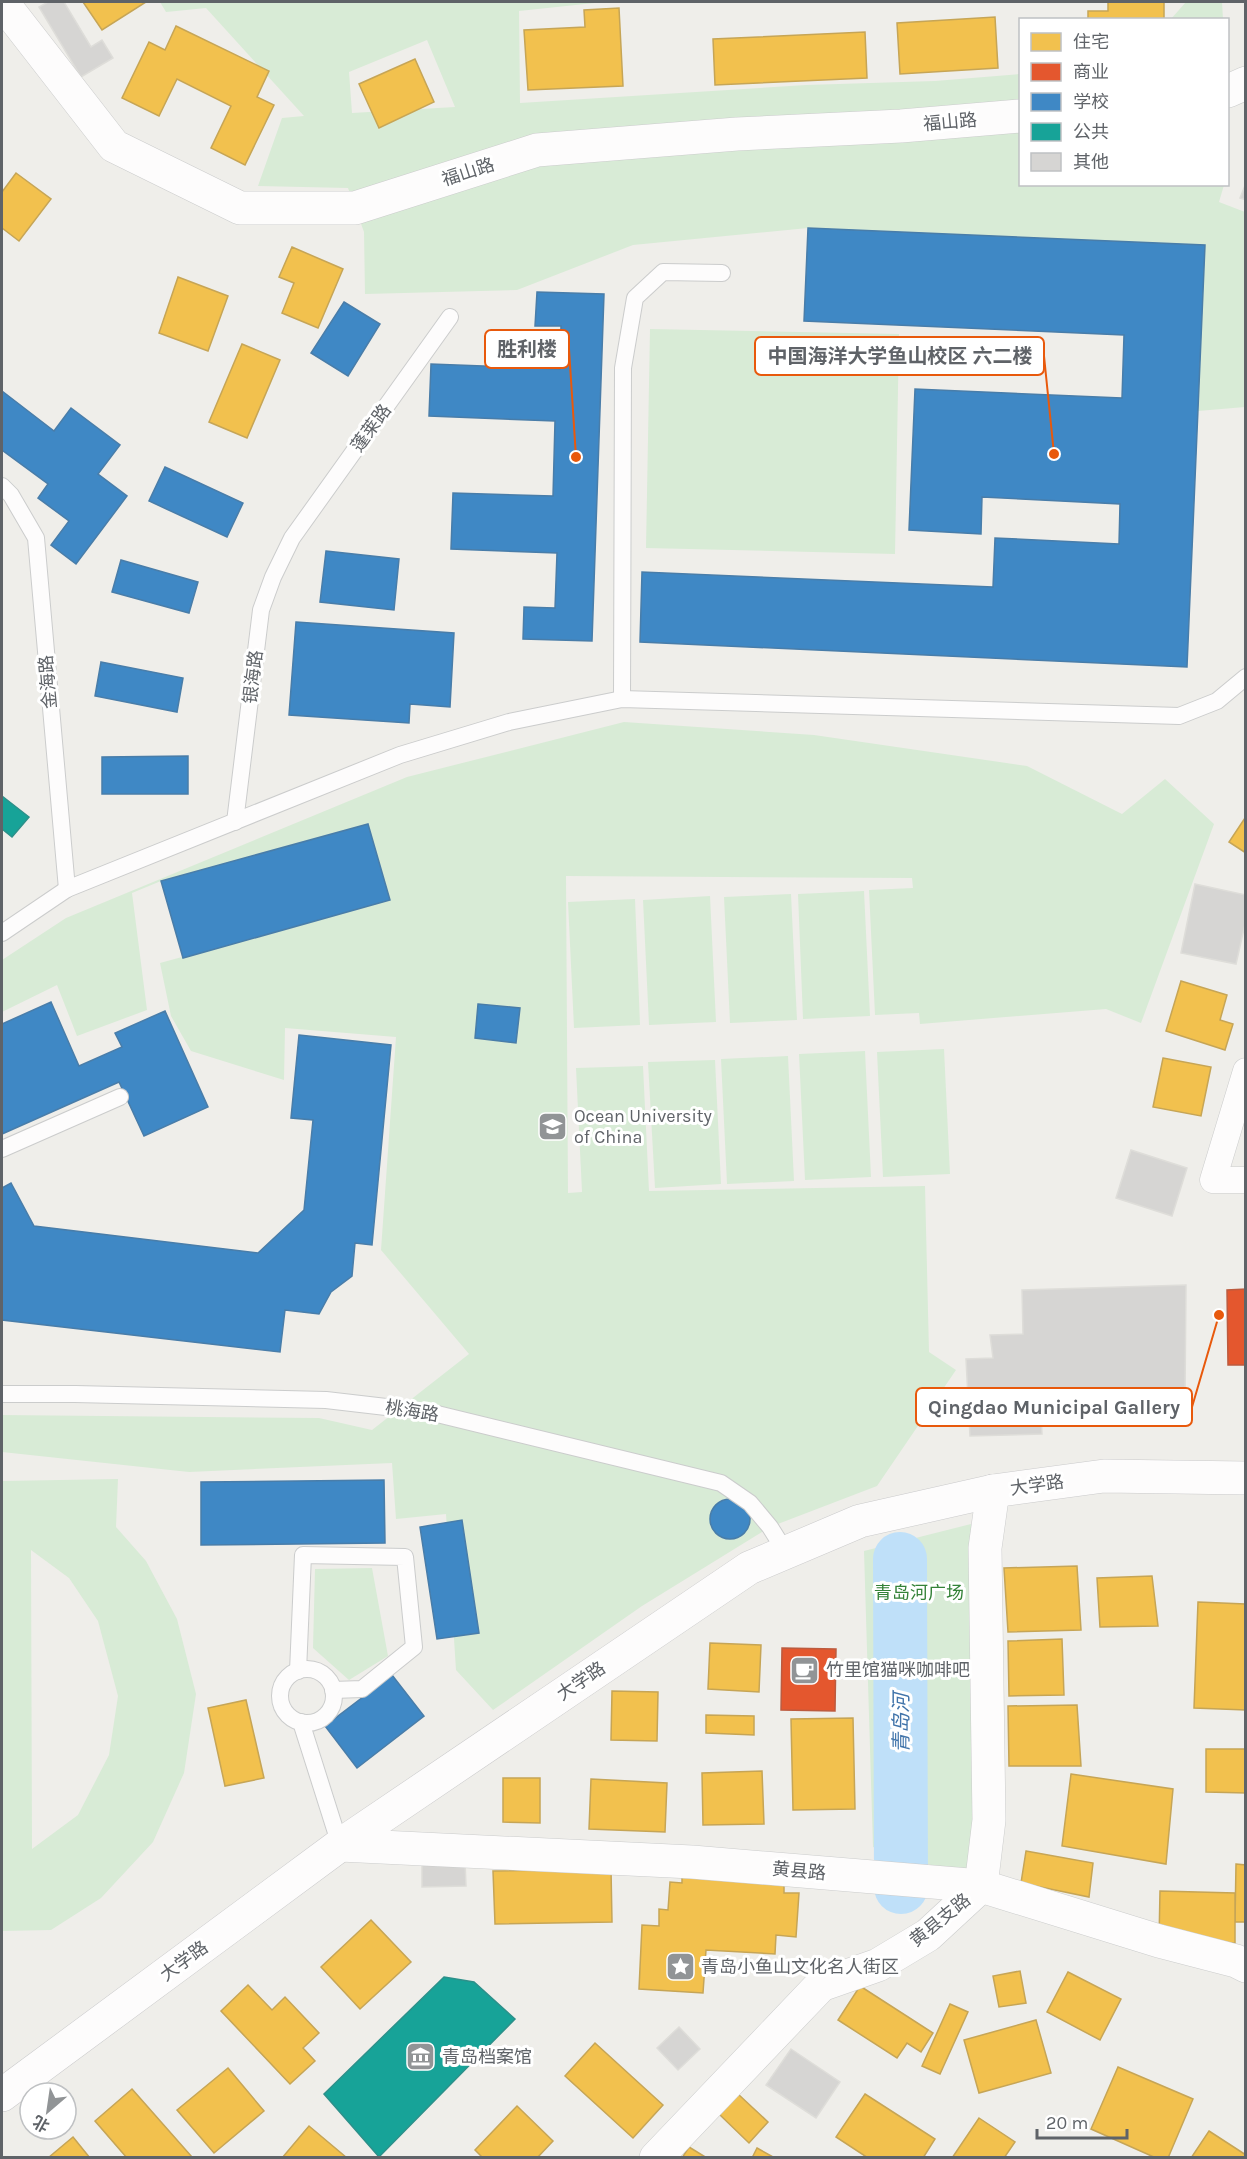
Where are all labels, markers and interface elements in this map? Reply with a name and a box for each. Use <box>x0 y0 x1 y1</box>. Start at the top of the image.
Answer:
legend <box>1019 18 1229 186</box>
text: 住宅 <box>1073 31 1109 53</box>
text: 商业 <box>1073 61 1109 83</box>
text: 学校 <box>1073 91 1109 113</box>
street label: 福山路 <box>922 109 978 135</box>
text: 公共 <box>1073 121 1109 143</box>
text: 其他 <box>1073 151 1109 173</box>
street label: 福山路 <box>439 153 497 191</box>
callout: 胜利楼 <box>485 330 569 368</box>
callout: 中国海洋大学鱼山校区 六二楼 <box>755 337 1044 375</box>
text: 胜利楼 <box>497 338 557 361</box>
text: 中国海洋大学鱼山校区 六二楼 <box>767 345 1033 368</box>
street label: 蓬莱路 <box>346 400 396 456</box>
street label: 银海路 <box>239 649 267 705</box>
street label: 金海路 <box>35 654 61 710</box>
place label: Ocean University of China <box>574 1105 713 1148</box>
school or university icon: Ocean University of China <box>537 1110 569 1142</box>
callout: Qingdao Municipal Gallery <box>916 1388 1192 1426</box>
street label: 桃海路 <box>384 1396 440 1426</box>
text: Qingdao Municipal Gallery <box>928 1396 1180 1419</box>
street label: 大学路 <box>1009 1470 1065 1500</box>
park label: 青岛河广场 <box>874 1582 964 1604</box>
cafe icon: 竹里馆猫咪咖啡吧 <box>789 1654 821 1686</box>
street label: 大学路 <box>552 1657 610 1705</box>
place label: 竹里馆猫咪咖啡吧 <box>826 1659 970 1681</box>
water label: 青岛河 <box>890 1689 913 1753</box>
street label: 黄县路 <box>771 1858 827 1884</box>
street label: 黄县支路 <box>905 1889 975 1951</box>
street label: 大学路 <box>156 1936 212 1986</box>
place icon: 青岛小鱼山文化名人街区 <box>664 1951 696 1983</box>
place label: 青岛小鱼山文化名人街区 <box>701 1956 899 1978</box>
museum icon: 青岛档案馆 <box>405 2041 437 2073</box>
place label: 青岛档案馆 <box>442 2046 532 2068</box>
north arrow <box>18 2081 78 2141</box>
scale bar <box>1037 2102 1127 2140</box>
text: 北 <box>29 2111 53 2136</box>
text: 20 m <box>1046 2112 1088 2134</box>

